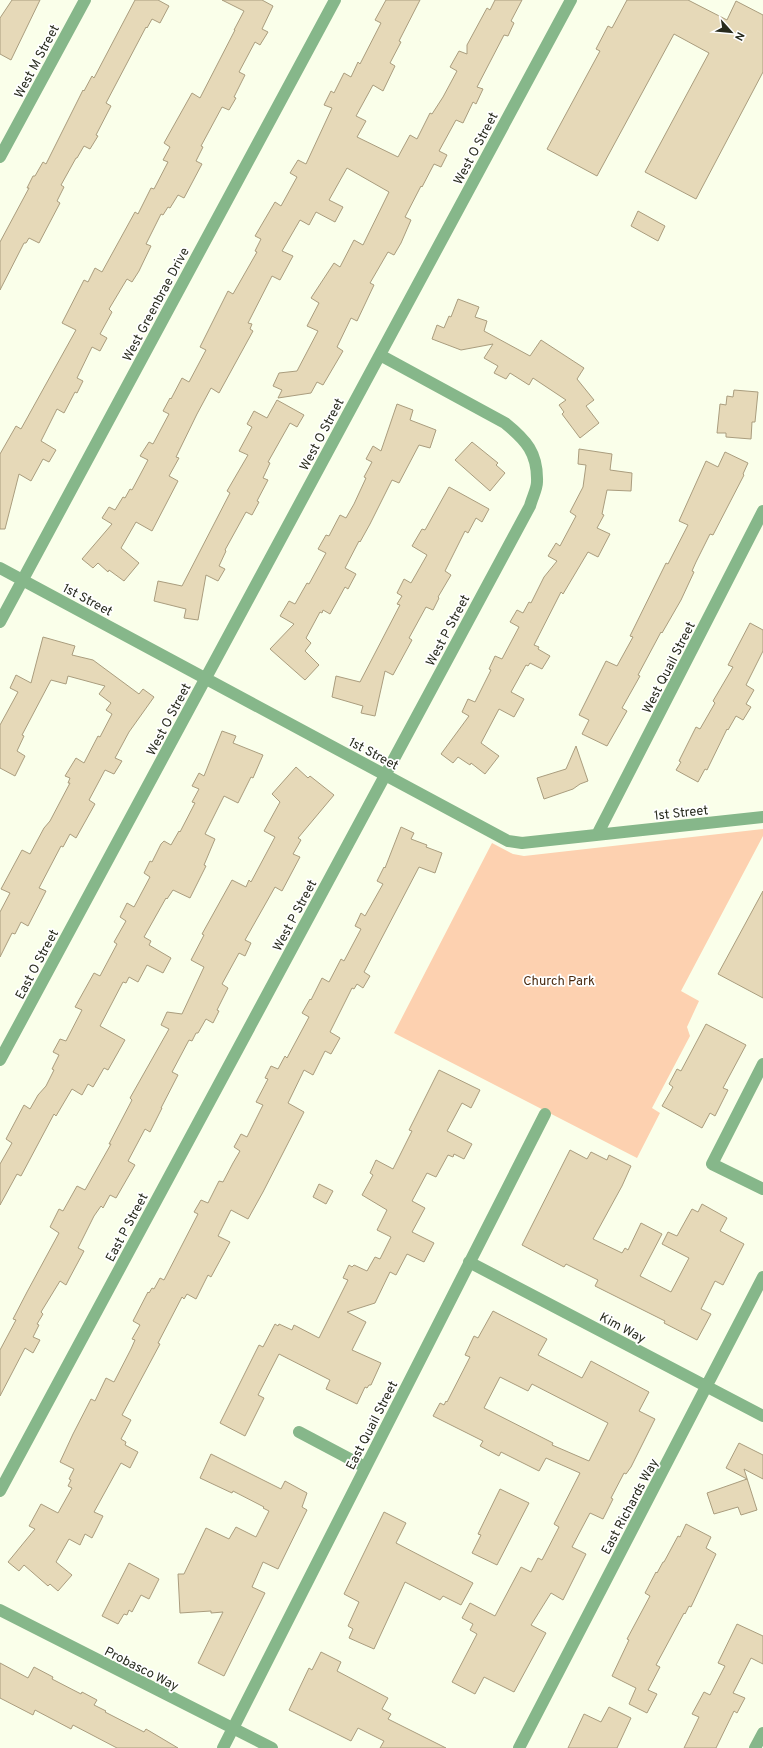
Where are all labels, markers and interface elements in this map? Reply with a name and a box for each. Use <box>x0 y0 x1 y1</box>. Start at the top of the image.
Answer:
north arrow <box>711 12 751 52</box>
street label: West M Street <box>12 22 64 101</box>
text: N <box>731 29 747 43</box>
street label: West O Street <box>451 110 503 188</box>
street label: West Greenbrae Drive <box>120 245 194 365</box>
street label: West O Street <box>297 396 349 474</box>
street label: 1st Street <box>59 581 115 621</box>
street label: West P Street <box>423 592 474 669</box>
street label: West Quail Street <box>640 619 700 716</box>
street label: West O Street <box>144 681 196 759</box>
street label: 1st Street <box>345 735 401 775</box>
street label: 1st Street <box>653 803 709 825</box>
street label: West P Street <box>270 877 321 954</box>
street label: East O Street <box>13 927 63 1003</box>
park label: Church Park <box>523 974 595 990</box>
street label: East P Street <box>103 1191 153 1265</box>
street label: Kim Way <box>596 1310 648 1348</box>
street label: East Quail Street <box>343 1379 402 1473</box>
street label: East Richards Way <box>599 1456 663 1558</box>
street label: Probasco Way <box>101 1644 181 1695</box>

